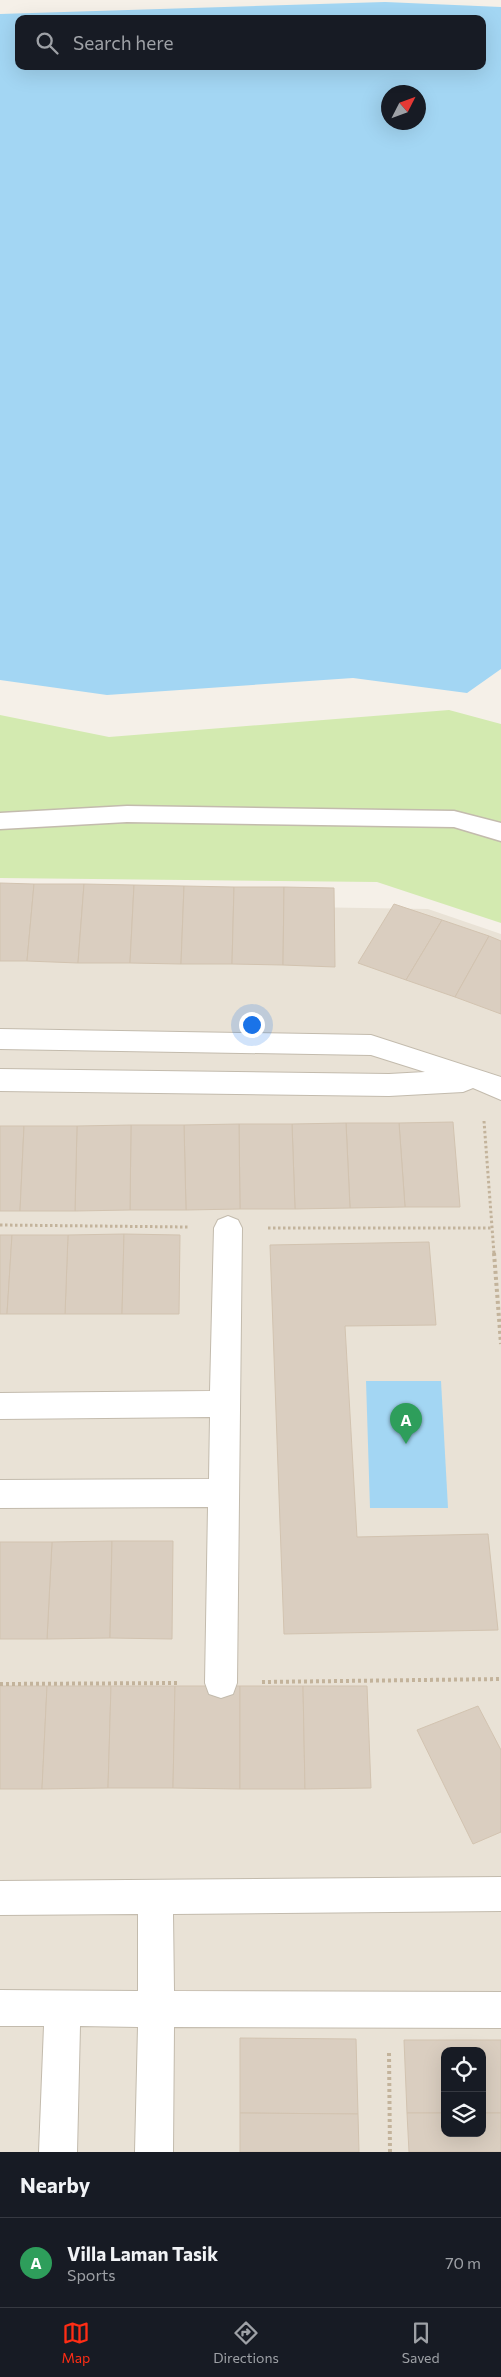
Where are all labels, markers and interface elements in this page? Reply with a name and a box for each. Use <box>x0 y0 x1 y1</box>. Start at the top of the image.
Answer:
search box <box>15 15 486 70</box>
icon: search <box>33 29 61 57</box>
text: Search here <box>73 31 173 54</box>
north arrow <box>381 85 426 130</box>
your location <box>239 1012 265 1038</box>
pin: A <box>390 1403 422 1444</box>
map controls <box>441 2047 486 2137</box>
button: locate <box>441 2047 486 2092</box>
button: layers <box>441 2092 486 2137</box>
text: Nearby <box>20 2172 90 2197</box>
text: Villa Laman Tasik <box>67 2242 218 2265</box>
text: A <box>30 2253 42 2272</box>
text: 70 m <box>445 2253 481 2272</box>
text: Sports <box>67 2265 116 2284</box>
tab: Map <box>61 2319 90 2366</box>
tab: Directions <box>213 2319 279 2366</box>
tab: Saved <box>402 2319 440 2366</box>

